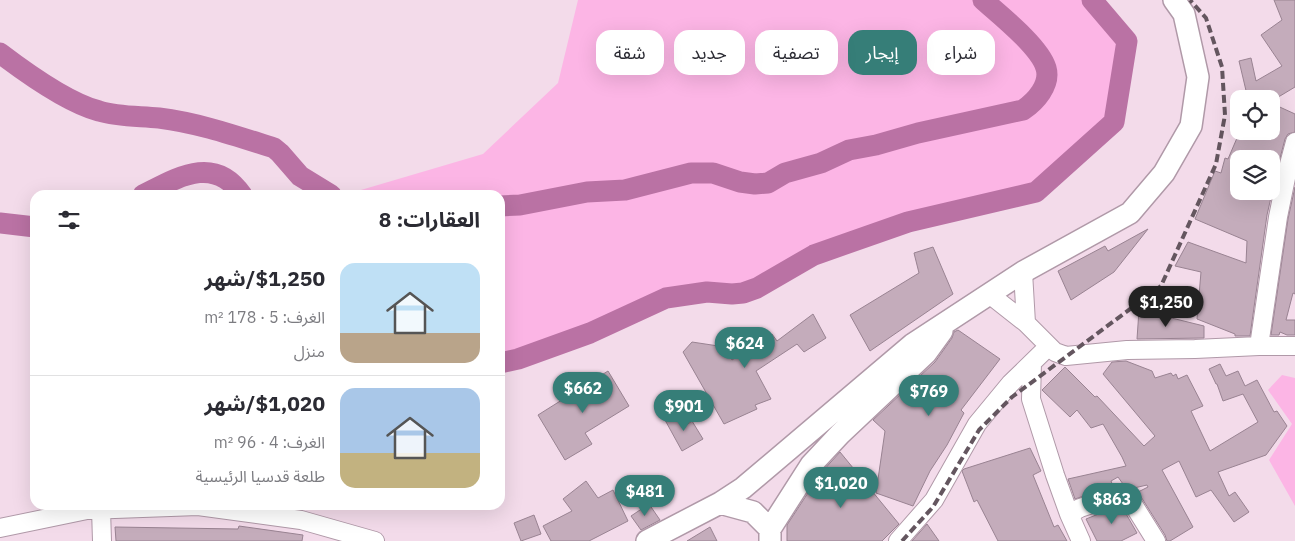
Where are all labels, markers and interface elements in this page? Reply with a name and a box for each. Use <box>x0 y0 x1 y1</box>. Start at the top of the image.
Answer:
chip: شقة <box>596 30 664 75</box>
chip: جديد <box>674 30 745 75</box>
chip: تصفية <box>755 30 838 75</box>
chip: إيجار <box>848 30 917 75</box>
chip: شراء <box>927 30 995 75</box>
map controls <box>1230 90 1280 200</box>
button: locate <box>1230 90 1280 140</box>
button: layers <box>1230 150 1280 200</box>
text: العقارات: 8 <box>379 205 480 233</box>
icon: filters <box>55 206 83 234</box>
text: $1,250/شهر <box>204 264 325 292</box>
icon: home <box>380 283 440 343</box>
pin: $1,250 <box>1125 286 1207 328</box>
text: $1,250 <box>1140 292 1192 312</box>
text: الغرف: 5 · 178 m² <box>204 307 325 327</box>
pin: $624 <box>715 326 775 369</box>
text: $624 <box>726 333 764 353</box>
text: منزل <box>294 341 325 361</box>
pin: $662 <box>553 372 613 414</box>
pin: $769 <box>899 374 959 417</box>
text: $662 <box>564 378 602 398</box>
text: $769 <box>910 381 948 401</box>
text: $1,020/شهر <box>204 389 325 417</box>
pin: $901 <box>654 390 714 432</box>
text: $901 <box>665 396 703 416</box>
icon: home <box>380 408 440 468</box>
text: الغرف: 4 · 96 m² <box>214 432 325 452</box>
text: طلعة قدسيا الرئيسية <box>195 466 325 486</box>
pin: $1,020 <box>800 466 882 509</box>
text: $1,020 <box>815 473 867 493</box>
pin: $481 <box>615 474 675 517</box>
text: $481 <box>626 481 664 501</box>
pin: $863 <box>1082 482 1142 525</box>
text: $863 <box>1093 489 1131 509</box>

